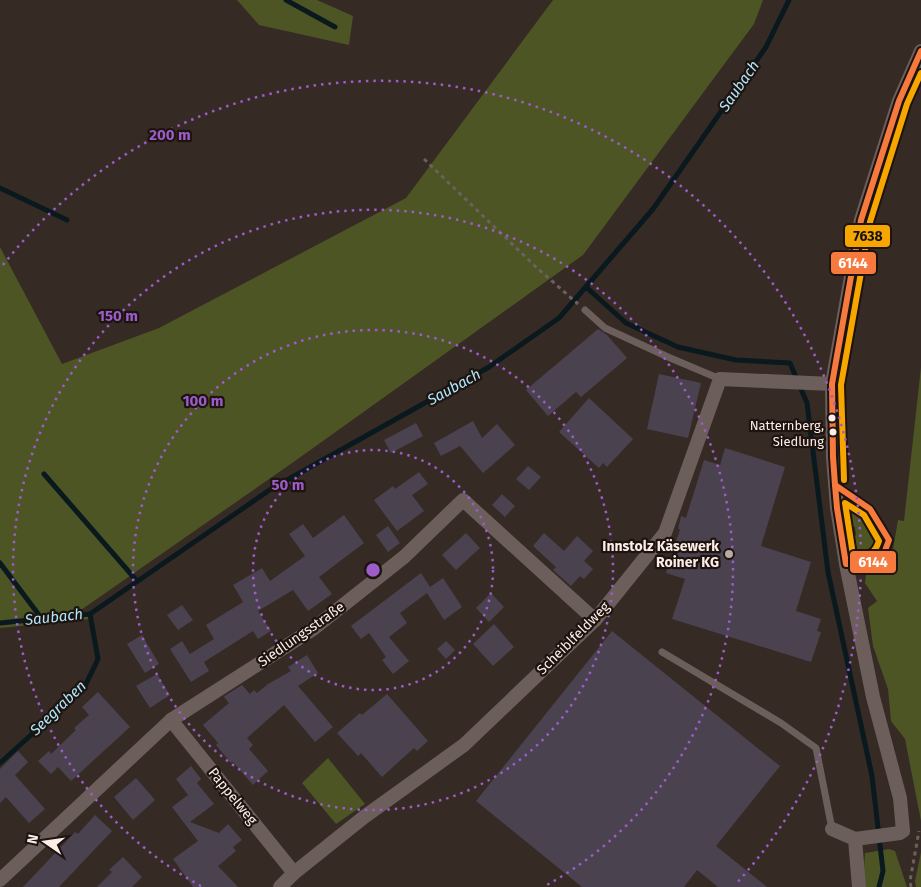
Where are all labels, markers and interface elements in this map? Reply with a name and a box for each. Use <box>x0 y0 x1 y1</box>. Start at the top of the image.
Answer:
water label: Saubach <box>714 57 763 116</box>
text: 200 m <box>149 126 191 144</box>
line badge: 7638 <box>844 224 891 248</box>
text: 7638 <box>853 228 883 245</box>
line badge: 6144 <box>830 251 877 275</box>
text: 6144 <box>838 255 868 272</box>
text: 150 m <box>98 307 138 325</box>
water label: Saubach <box>423 365 484 409</box>
text: 100 m <box>183 392 223 410</box>
unlabelled marker <box>827 413 837 423</box>
place label: Natternberg, Siedlung <box>750 418 824 449</box>
marker: Natternberg, Siedlung <box>828 427 838 437</box>
text: 50 m <box>271 476 305 494</box>
place label: Innstolz Käsewerk Roiner KG <box>602 538 719 571</box>
marker: Innstolz Käsewerk Roiner KG <box>723 548 735 560</box>
line badge: 6144 <box>849 550 897 574</box>
text: 6144 <box>858 554 888 571</box>
centre of rings <box>364 561 382 579</box>
street label: Siedlungsstraße <box>255 598 348 671</box>
street label: Scheiblfeldweg <box>533 598 614 678</box>
water label: Saubach <box>23 605 84 629</box>
water label: Seegraben <box>25 677 90 740</box>
street label: Pappelweg <box>205 764 261 829</box>
north arrow <box>20 817 70 867</box>
text: N <box>23 833 42 846</box>

